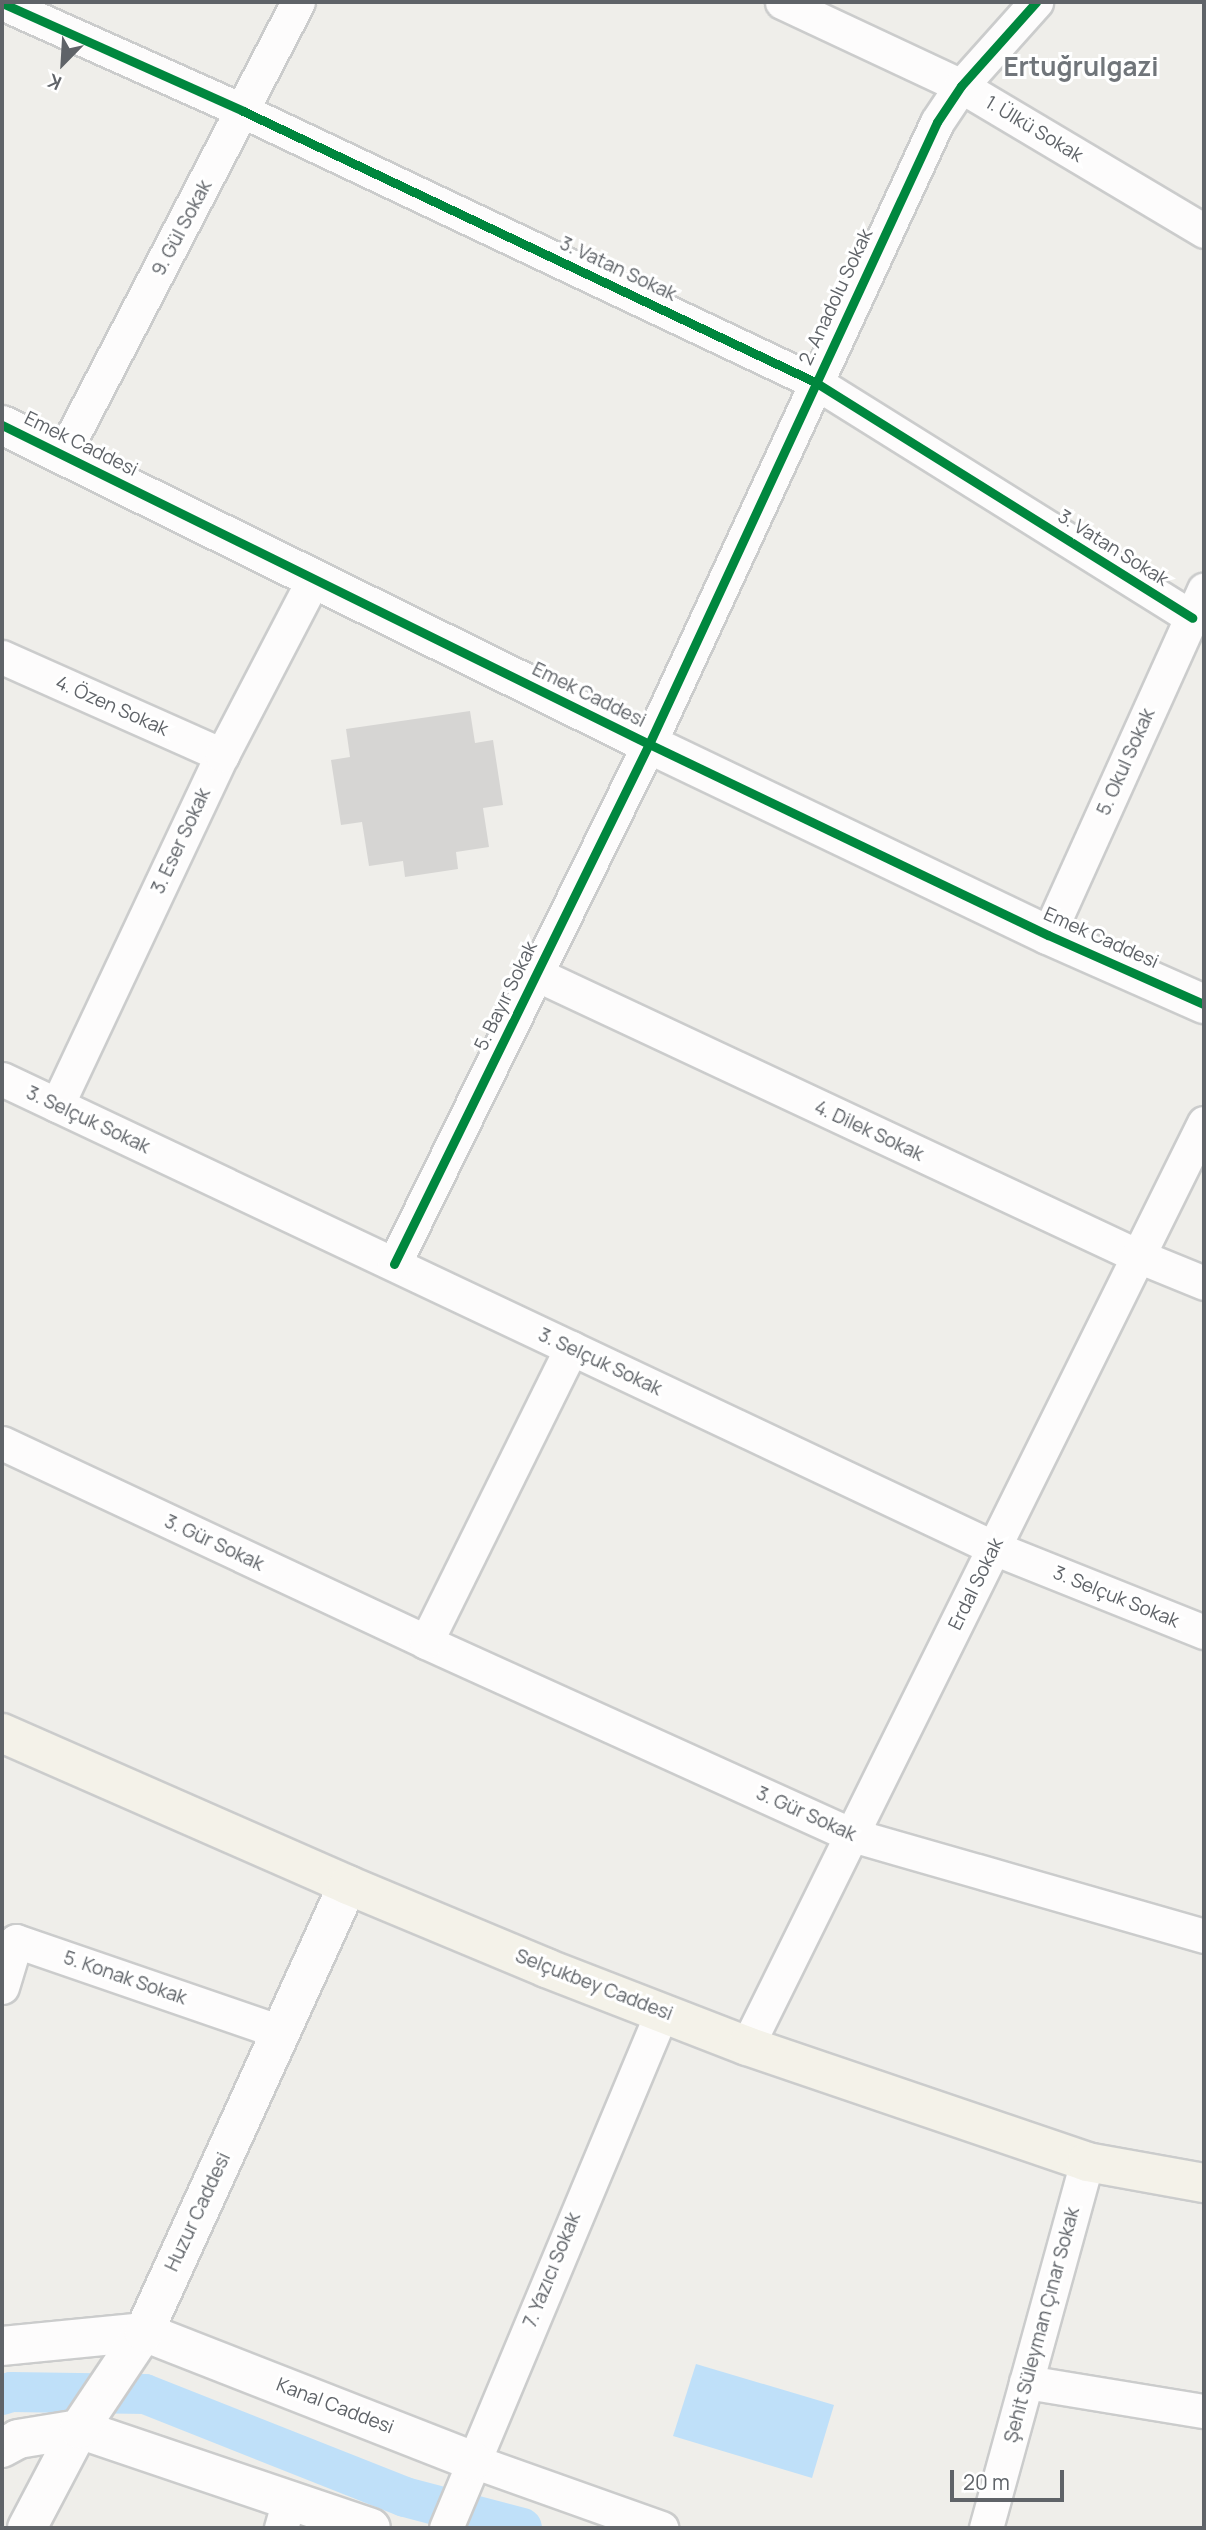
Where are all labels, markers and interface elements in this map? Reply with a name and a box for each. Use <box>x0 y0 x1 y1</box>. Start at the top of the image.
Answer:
north arrow <box>28 28 98 98</box>
district label: Ertuğrulgazi <box>1003 51 1159 83</box>
text: K <box>44 68 65 97</box>
street label: 1. Ülkü Sokak <box>981 91 1087 167</box>
street label: 9. Gül Sokak <box>147 176 217 280</box>
street label: 2. Anadolu Sokak <box>794 225 878 369</box>
street label: 3. Vatan Sokak <box>556 232 680 306</box>
street label: Emek Caddesi <box>21 407 141 481</box>
street label: 3. Vatan Sokak <box>1054 505 1172 591</box>
street label: Emek Caddesi <box>529 658 649 732</box>
street label: 4. Özen Sokak <box>52 671 172 741</box>
street label: 5. Okul Sokak <box>1092 705 1160 819</box>
street label: 3. Eser Sokak <box>147 785 215 897</box>
street label: Emek Caddesi <box>1040 902 1162 974</box>
street label: 5. Bayır Sokak <box>470 938 542 1054</box>
street label: 3. Selçuk Sokak <box>23 1081 153 1159</box>
street label: 4. Dilek Sokak <box>811 1096 927 1166</box>
street label: 3. Selçuk Sokak <box>535 1323 665 1401</box>
street label: 3. Gür Sokak <box>161 1510 267 1576</box>
street label: Erdal Sokak <box>944 1534 1008 1634</box>
street label: 3. Selçuk Sokak <box>1050 1561 1182 1633</box>
street label: 3. Gür Sokak <box>753 1782 859 1846</box>
street label: Selçukbey Caddesi <box>512 1944 676 2026</box>
street label: 5. Konak Sokak <box>60 1946 190 2010</box>
street label: Huzur Caddesi <box>161 2149 235 2275</box>
street label: Şehit Süleyman Çınar Sokak <box>1000 2205 1084 2445</box>
street label: 7. Yazıcı Sokak <box>519 2209 585 2331</box>
street label: Kanal Caddesi <box>273 2373 397 2439</box>
scale bar <box>954 2456 1068 2500</box>
text: 20 m <box>963 2468 1010 2496</box>

